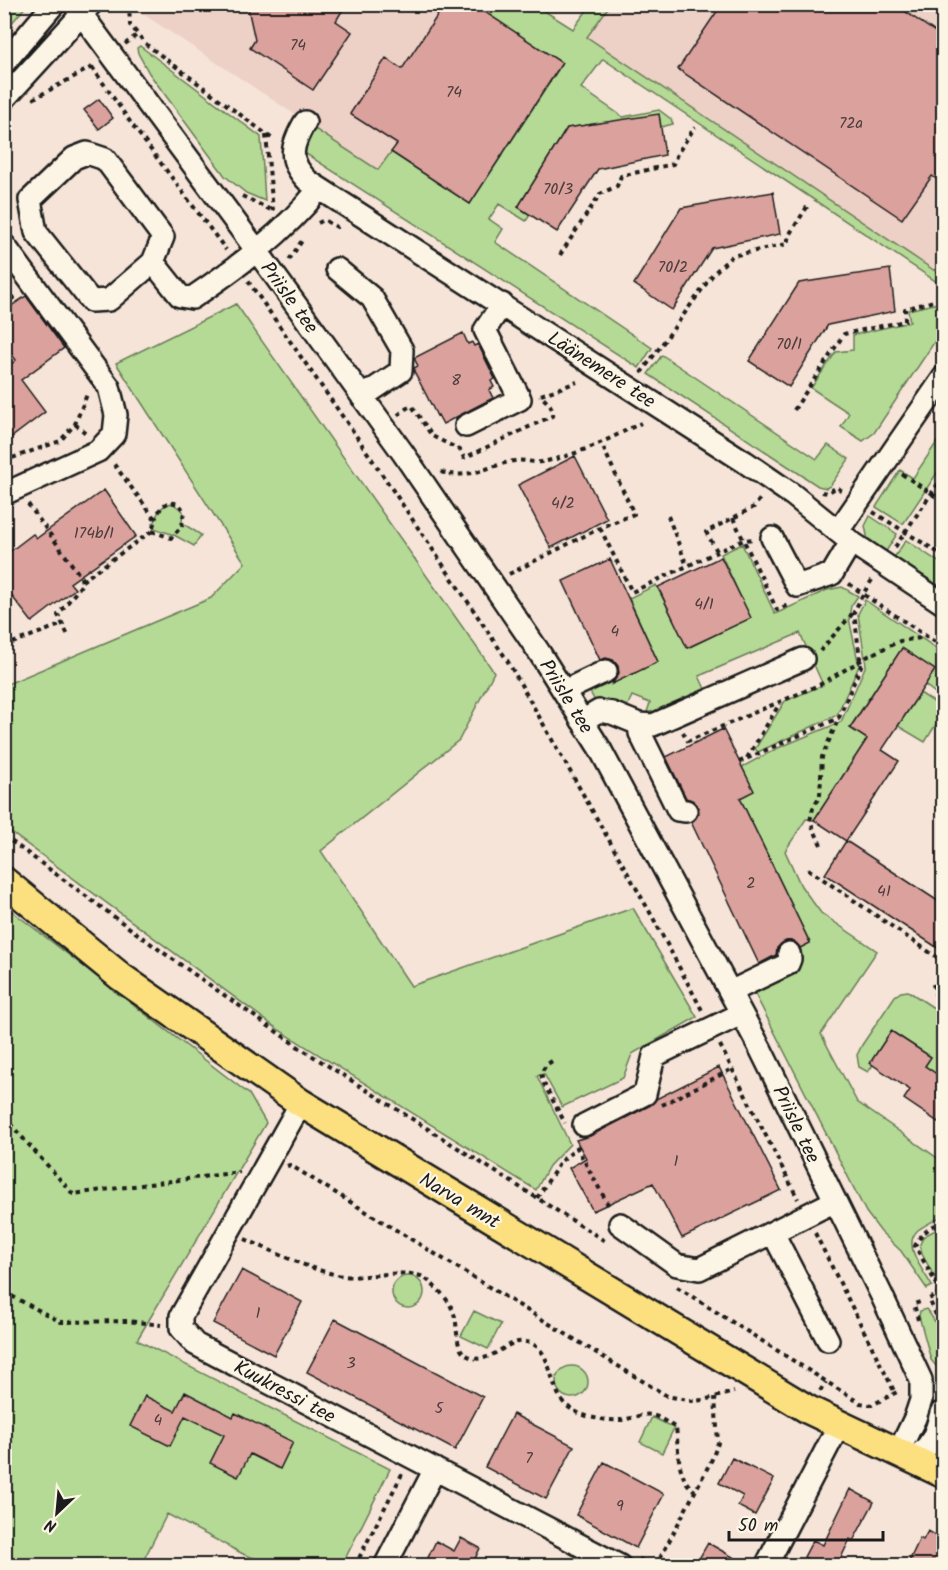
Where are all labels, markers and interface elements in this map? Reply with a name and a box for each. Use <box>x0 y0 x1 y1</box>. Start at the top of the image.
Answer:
house number: 74 <box>290 33 306 58</box>
house number: 74 <box>446 80 462 105</box>
house number: 72a <box>839 111 863 136</box>
house number: 70/3 <box>543 177 573 202</box>
street label: Priisle tee <box>251 255 326 341</box>
house number: 70/2 <box>658 255 688 280</box>
street label: Läänemere tee <box>540 324 662 418</box>
house number: 70/1 <box>776 332 802 357</box>
house number: 8 <box>451 368 461 393</box>
house number: 4/2 <box>551 491 575 516</box>
house number: 174b/1 <box>74 521 114 546</box>
house number: 4/1 <box>694 592 714 617</box>
house number: 4 <box>611 619 620 644</box>
street label: Priisle tee <box>530 653 601 741</box>
house number: 2 <box>746 871 756 896</box>
house number: 41 <box>877 879 891 904</box>
street label: Priisle tee <box>763 1080 828 1169</box>
house number: 1 <box>673 1149 679 1174</box>
street label: Narva mnt <box>412 1165 506 1239</box>
house number: 1 <box>255 1301 261 1326</box>
house number: 3 <box>346 1351 356 1376</box>
street label: Kuukressi tee <box>227 1352 341 1433</box>
house number: 5 <box>435 1396 445 1421</box>
house number: 4 <box>154 1408 163 1433</box>
house number: 7 <box>525 1446 533 1471</box>
north arrow <box>27 1483 87 1543</box>
house number: 9 <box>616 1494 624 1519</box>
scale bar <box>729 1504 884 1542</box>
text: N <box>41 1512 61 1539</box>
text: 50 m <box>738 1512 778 1541</box>

